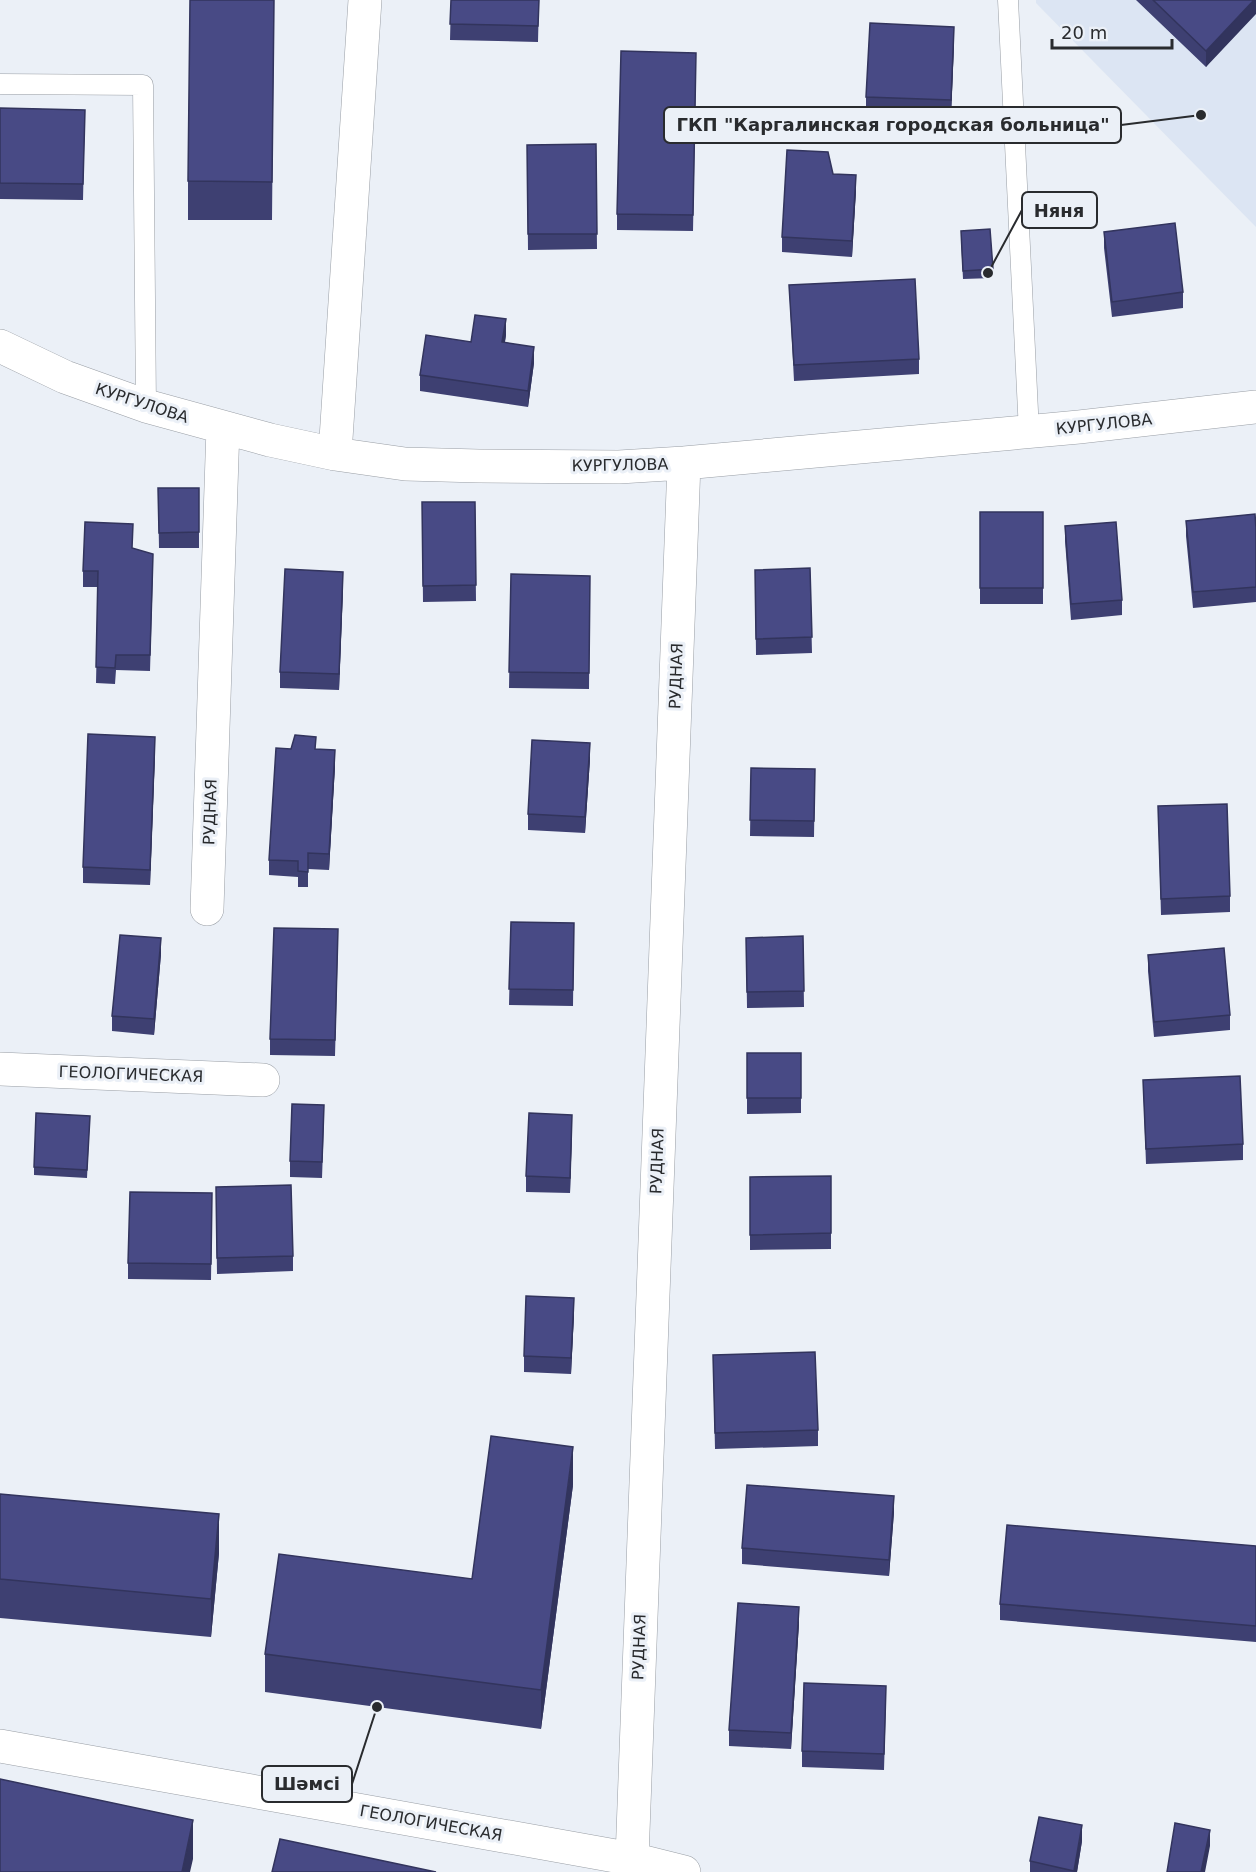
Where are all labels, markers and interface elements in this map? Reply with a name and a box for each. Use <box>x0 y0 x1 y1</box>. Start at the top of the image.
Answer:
scale bar <box>1052 12 1172 50</box>
text: 20 m <box>1061 22 1107 43</box>
callout: ГКП "Каргалинская городская больница" <box>664 107 1121 143</box>
text: ГКП "Каргалинская городская больница" <box>676 114 1110 135</box>
callout: Няня <box>1022 192 1097 228</box>
text: Няня <box>1034 200 1084 221</box>
street label: КУРГУЛОВА <box>93 379 191 427</box>
street label: КУРГУЛОВА <box>1055 409 1153 439</box>
street label: КУРГУЛОВА <box>571 455 669 475</box>
street label: РУДНАЯ <box>665 643 687 709</box>
street label: РУДНАЯ <box>199 779 221 845</box>
street label: ГЕОЛОГИЧЕСКАЯ <box>58 1062 204 1086</box>
street label: РУДНАЯ <box>646 1128 668 1194</box>
street label: РУДНАЯ <box>628 1614 650 1680</box>
callout: Шәмсі <box>262 1766 352 1802</box>
text: Шәмсі <box>274 1773 340 1794</box>
street label: ГЕОЛОГИЧЕСКАЯ <box>358 1801 504 1845</box>

